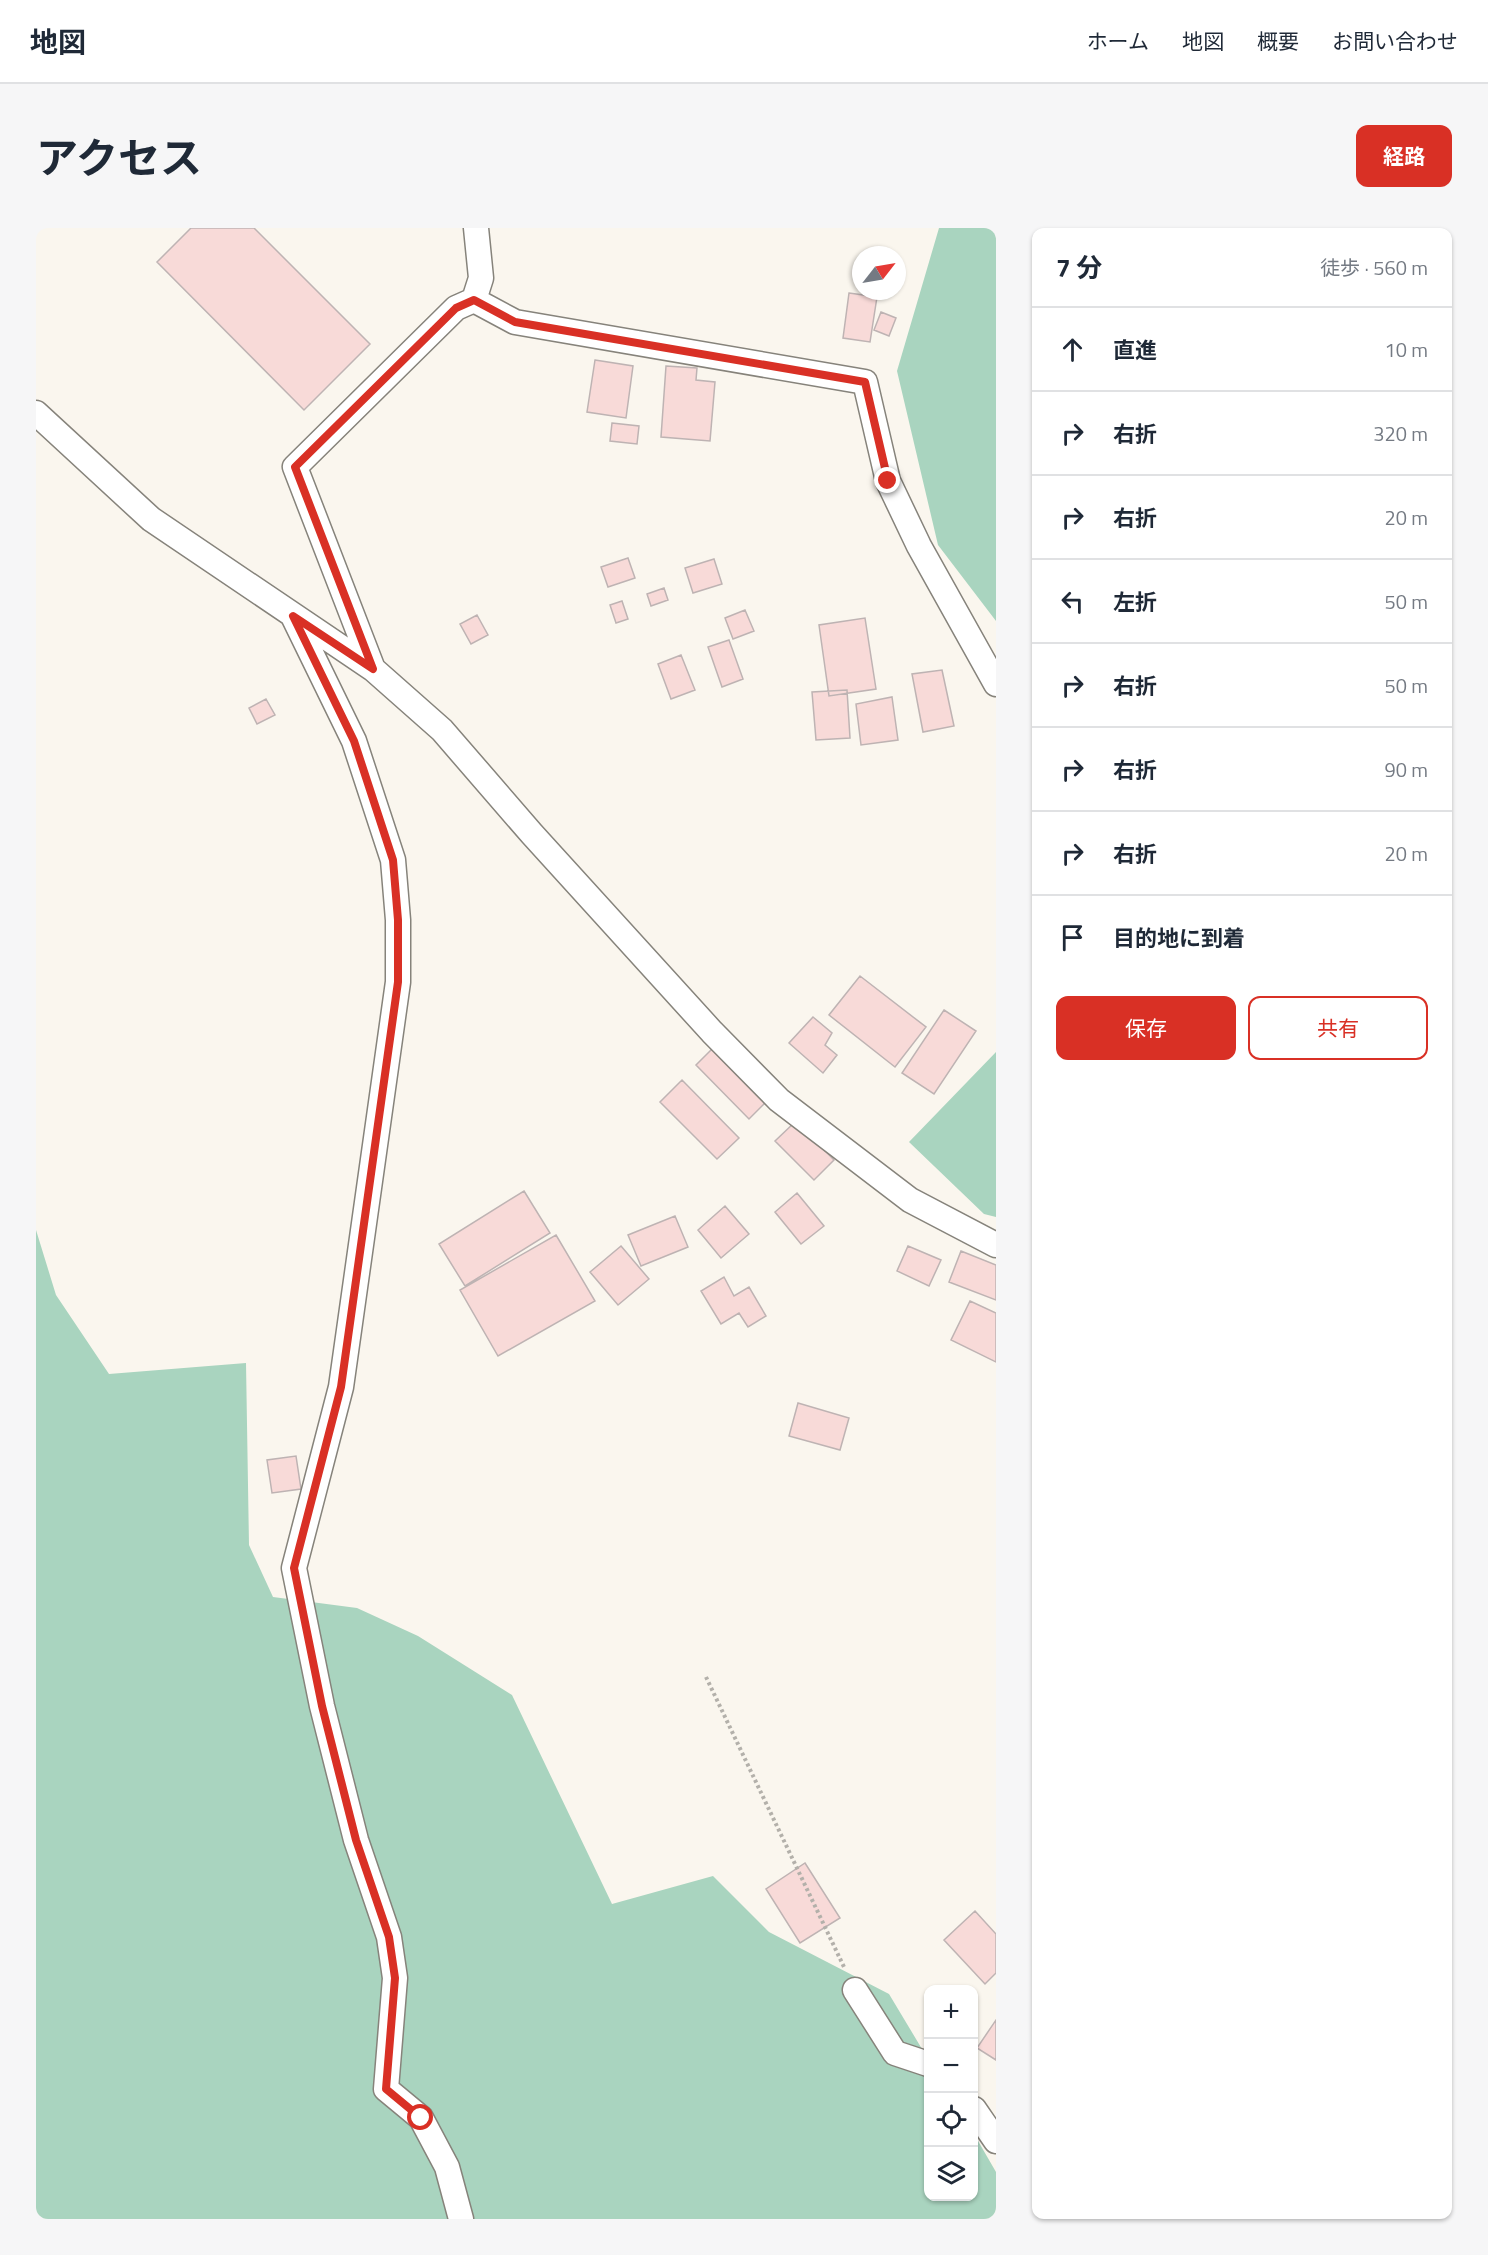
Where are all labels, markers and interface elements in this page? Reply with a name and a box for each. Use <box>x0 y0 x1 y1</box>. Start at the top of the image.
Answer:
text: 地図 <box>30 20 86 63</box>
text: ホーム <box>1087 25 1149 57</box>
text: 地図 <box>1182 25 1224 57</box>
text: 概要 <box>1257 25 1299 57</box>
text: お問い合わせ <box>1332 25 1458 57</box>
text: アクセス <box>36 125 202 189</box>
button: 経路 <box>1356 125 1452 187</box>
north arrow <box>852 246 906 300</box>
text: 7 分 <box>1056 248 1102 287</box>
text: 徒歩 · 560 m <box>1320 252 1428 283</box>
icon: ahead <box>1056 333 1089 366</box>
text: 直進 <box>1113 333 1157 367</box>
text: 10 m <box>1384 334 1428 365</box>
icon: right <box>1056 417 1089 450</box>
text: 右折 <box>1113 417 1157 451</box>
text: 320 m <box>1373 418 1428 449</box>
route end <box>874 467 900 493</box>
icon: right <box>1056 501 1089 534</box>
text: 右折 <box>1113 501 1157 535</box>
text: 20 m <box>1384 502 1428 533</box>
icon: left <box>1056 585 1089 618</box>
text: 左折 <box>1113 585 1157 619</box>
text: 50 m <box>1384 586 1428 617</box>
icon: right <box>1056 669 1089 702</box>
text: 右折 <box>1113 669 1157 703</box>
text: 50 m <box>1384 670 1428 701</box>
icon: right <box>1056 753 1089 786</box>
text: 右折 <box>1113 753 1157 787</box>
text: 90 m <box>1384 754 1428 785</box>
icon: right <box>1056 837 1089 870</box>
text: 右折 <box>1113 837 1157 871</box>
text: 20 m <box>1384 838 1428 869</box>
icon: arrive <box>1056 921 1089 954</box>
text: 目的地に到着 <box>1113 921 1245 955</box>
button: 保存 <box>1056 996 1236 1060</box>
button: 共有 <box>1248 996 1428 1060</box>
map controls <box>924 1985 978 2201</box>
button: + <box>924 1985 978 2039</box>
button: − <box>924 2039 978 2093</box>
button: locate <box>924 2093 978 2147</box>
route start <box>407 2104 433 2130</box>
button: layers <box>924 2147 978 2201</box>

